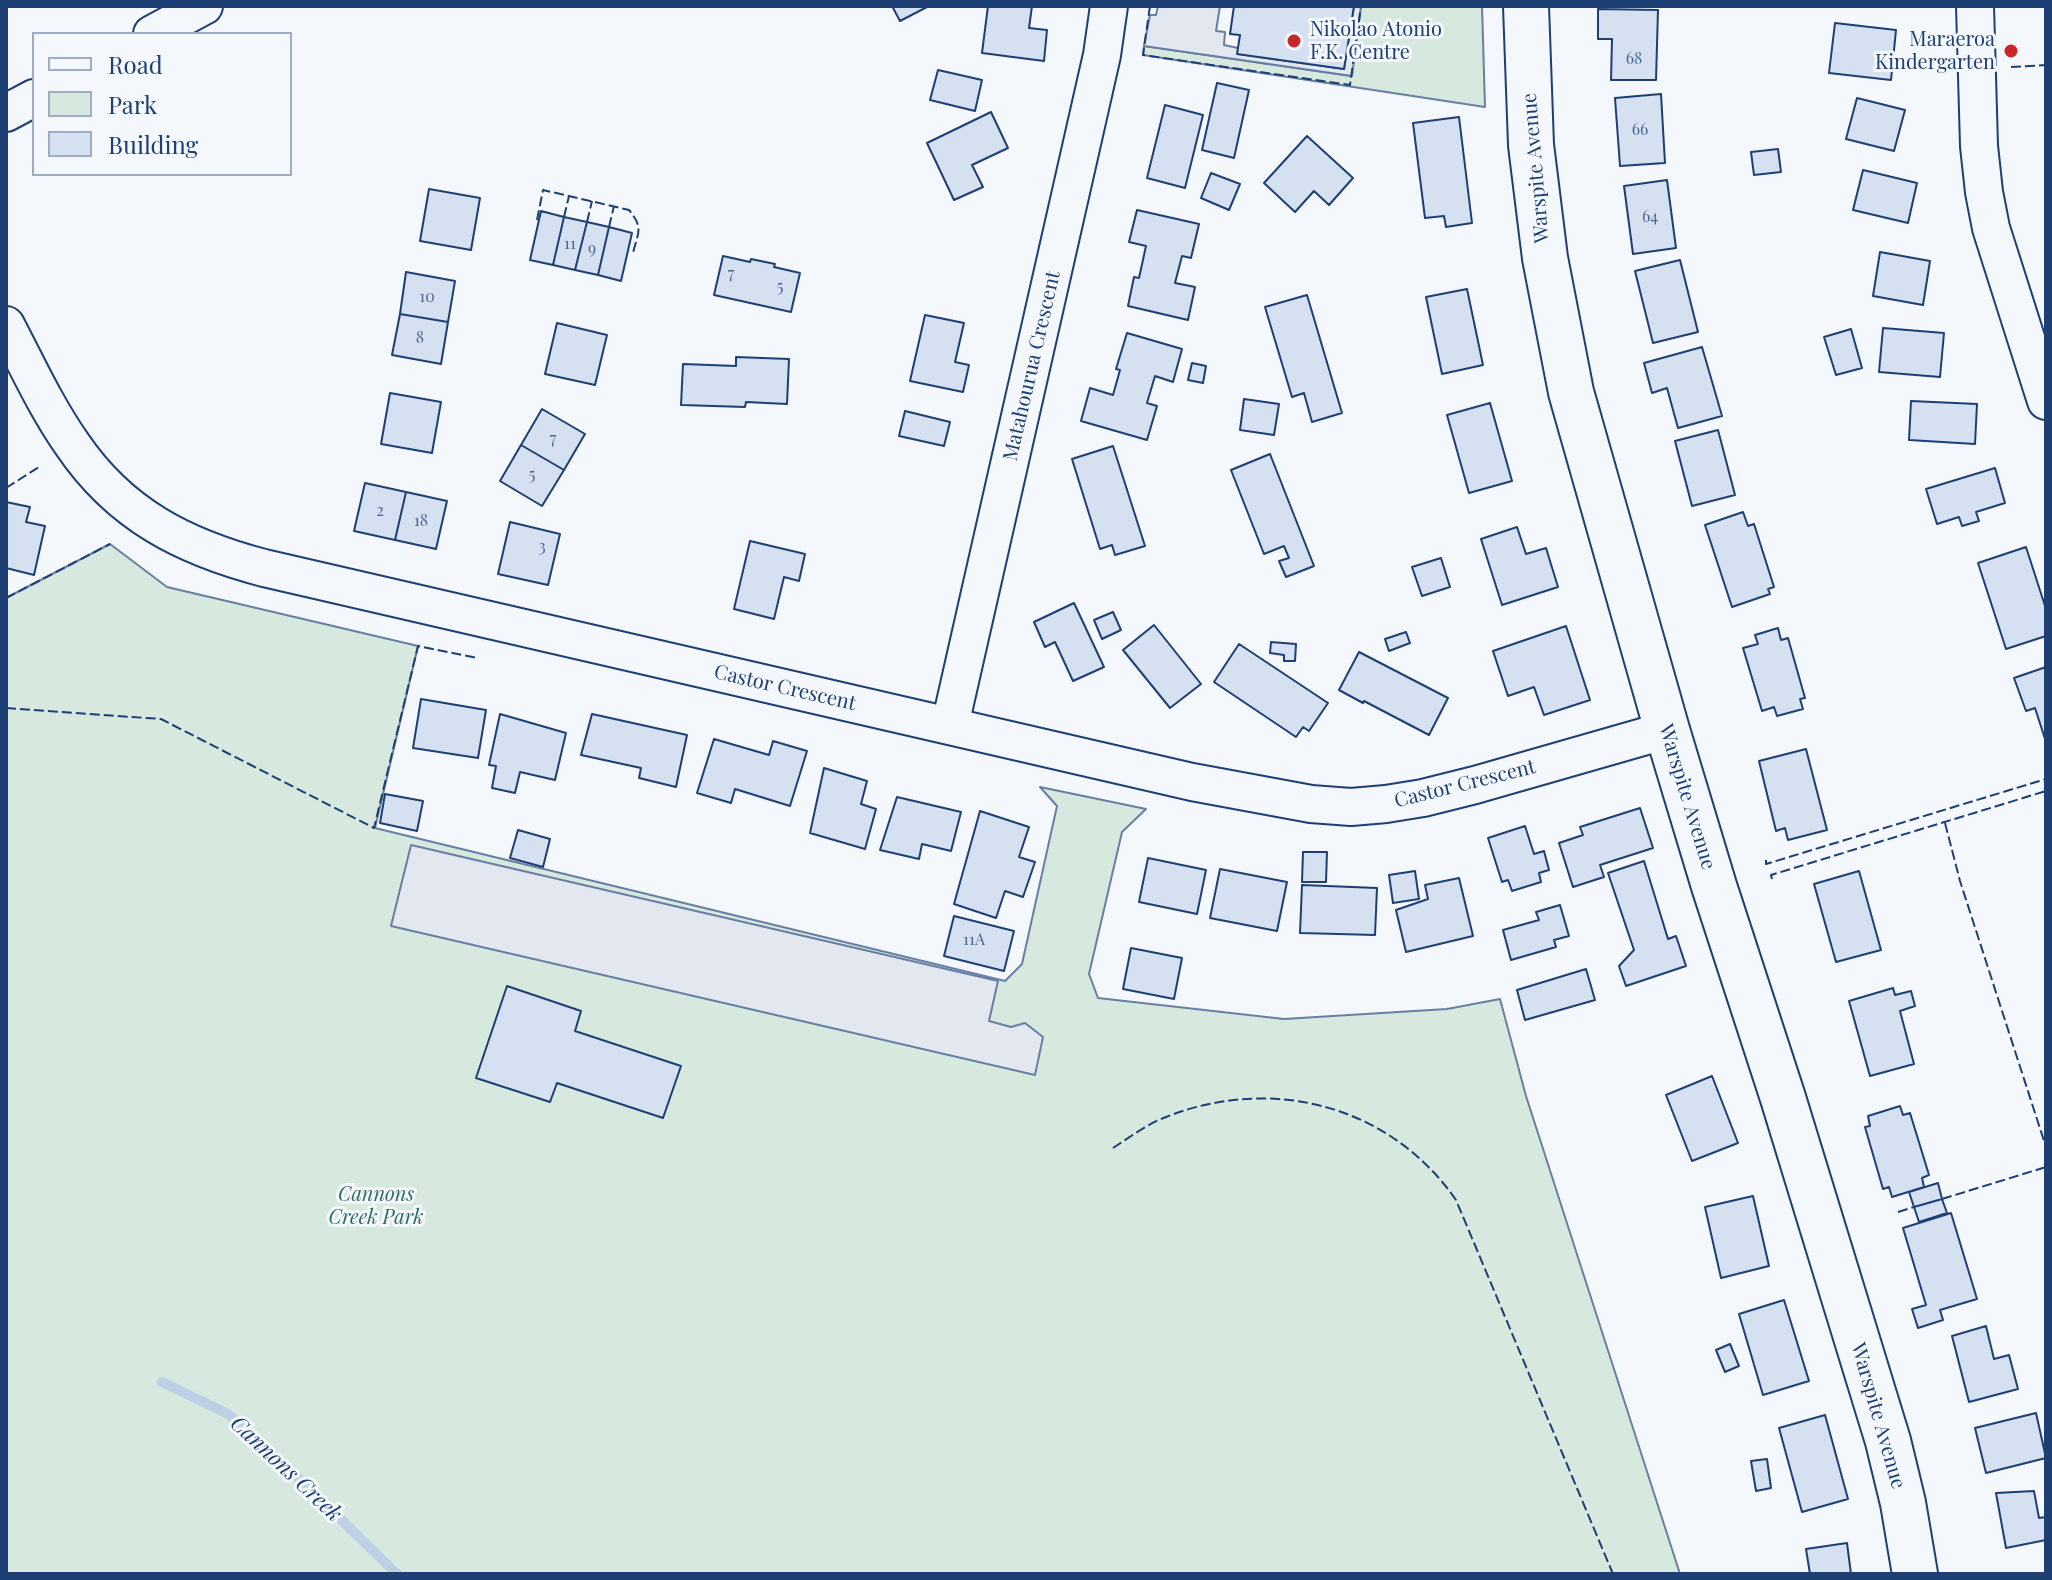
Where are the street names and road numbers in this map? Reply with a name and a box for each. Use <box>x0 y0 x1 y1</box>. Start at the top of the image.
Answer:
street label: Warspite Avenue <box>1517 92 1555 244</box>
street label: Matahourua Crescent <box>998 269 1066 463</box>
street label: Castor Crescent <box>712 660 858 716</box>
street label: Warspite Avenue <box>1654 722 1720 872</box>
street label: Castor Crescent <box>1392 755 1538 813</box>
street label: Warspite Avenue <box>1846 1340 1910 1492</box>

